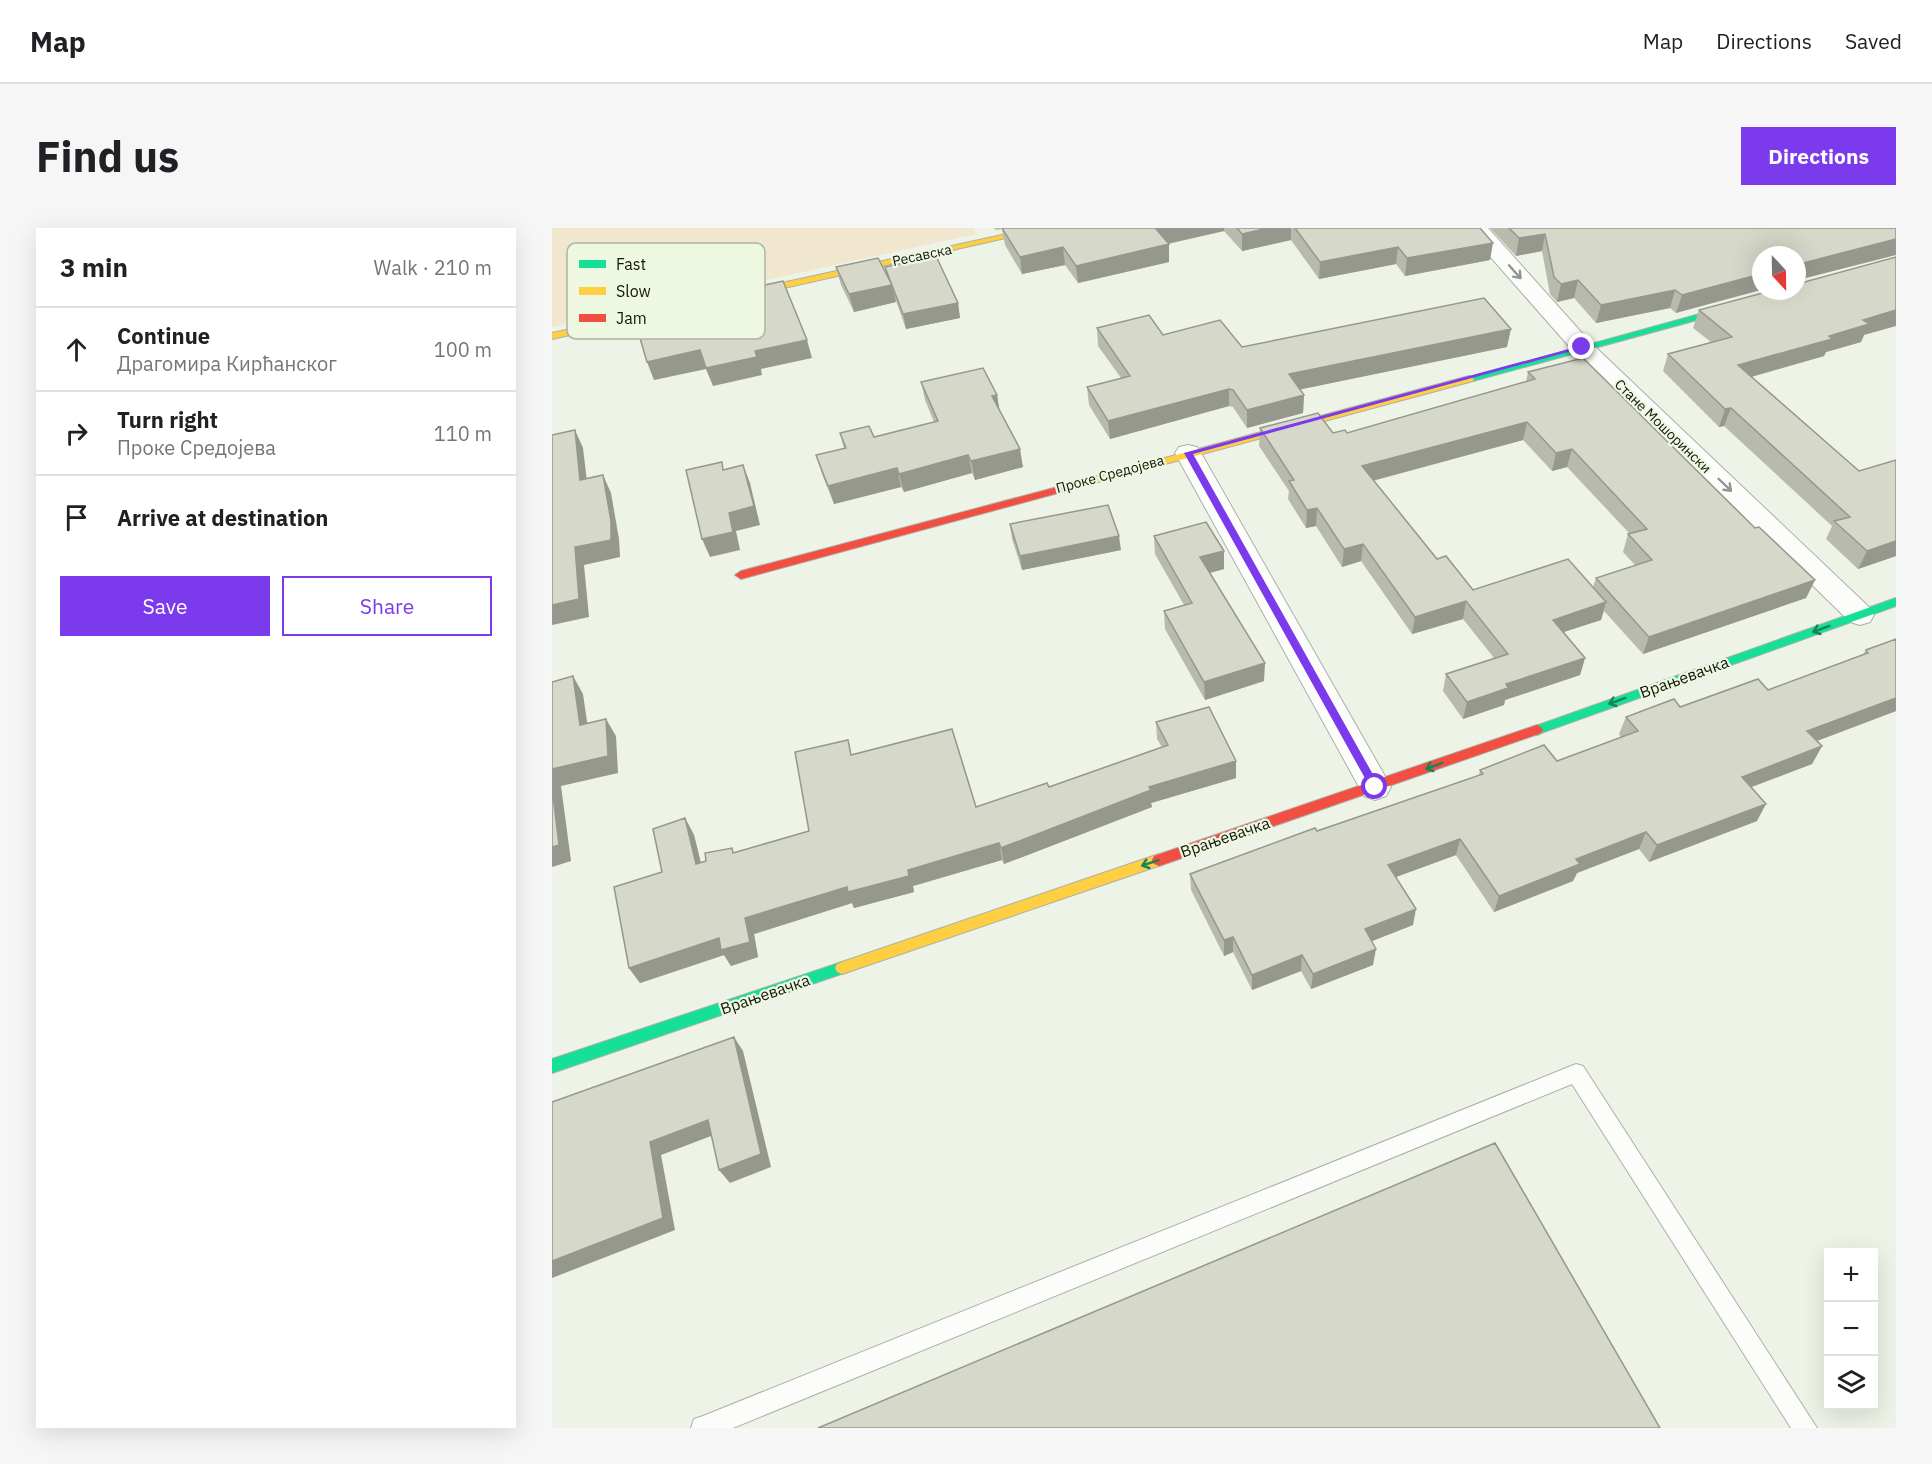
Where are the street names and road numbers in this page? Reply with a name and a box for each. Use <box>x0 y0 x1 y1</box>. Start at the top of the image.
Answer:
street label: Ресавска <box>891 240 954 270</box>
street label: Стане Мошорински <box>1611 375 1715 477</box>
street label: Проке Средојева <box>1054 451 1167 497</box>
street label: Врањевачка <box>1637 651 1732 702</box>
street label: Врањевачка <box>1178 812 1273 862</box>
street label: Врањевачка <box>718 969 813 1019</box>

